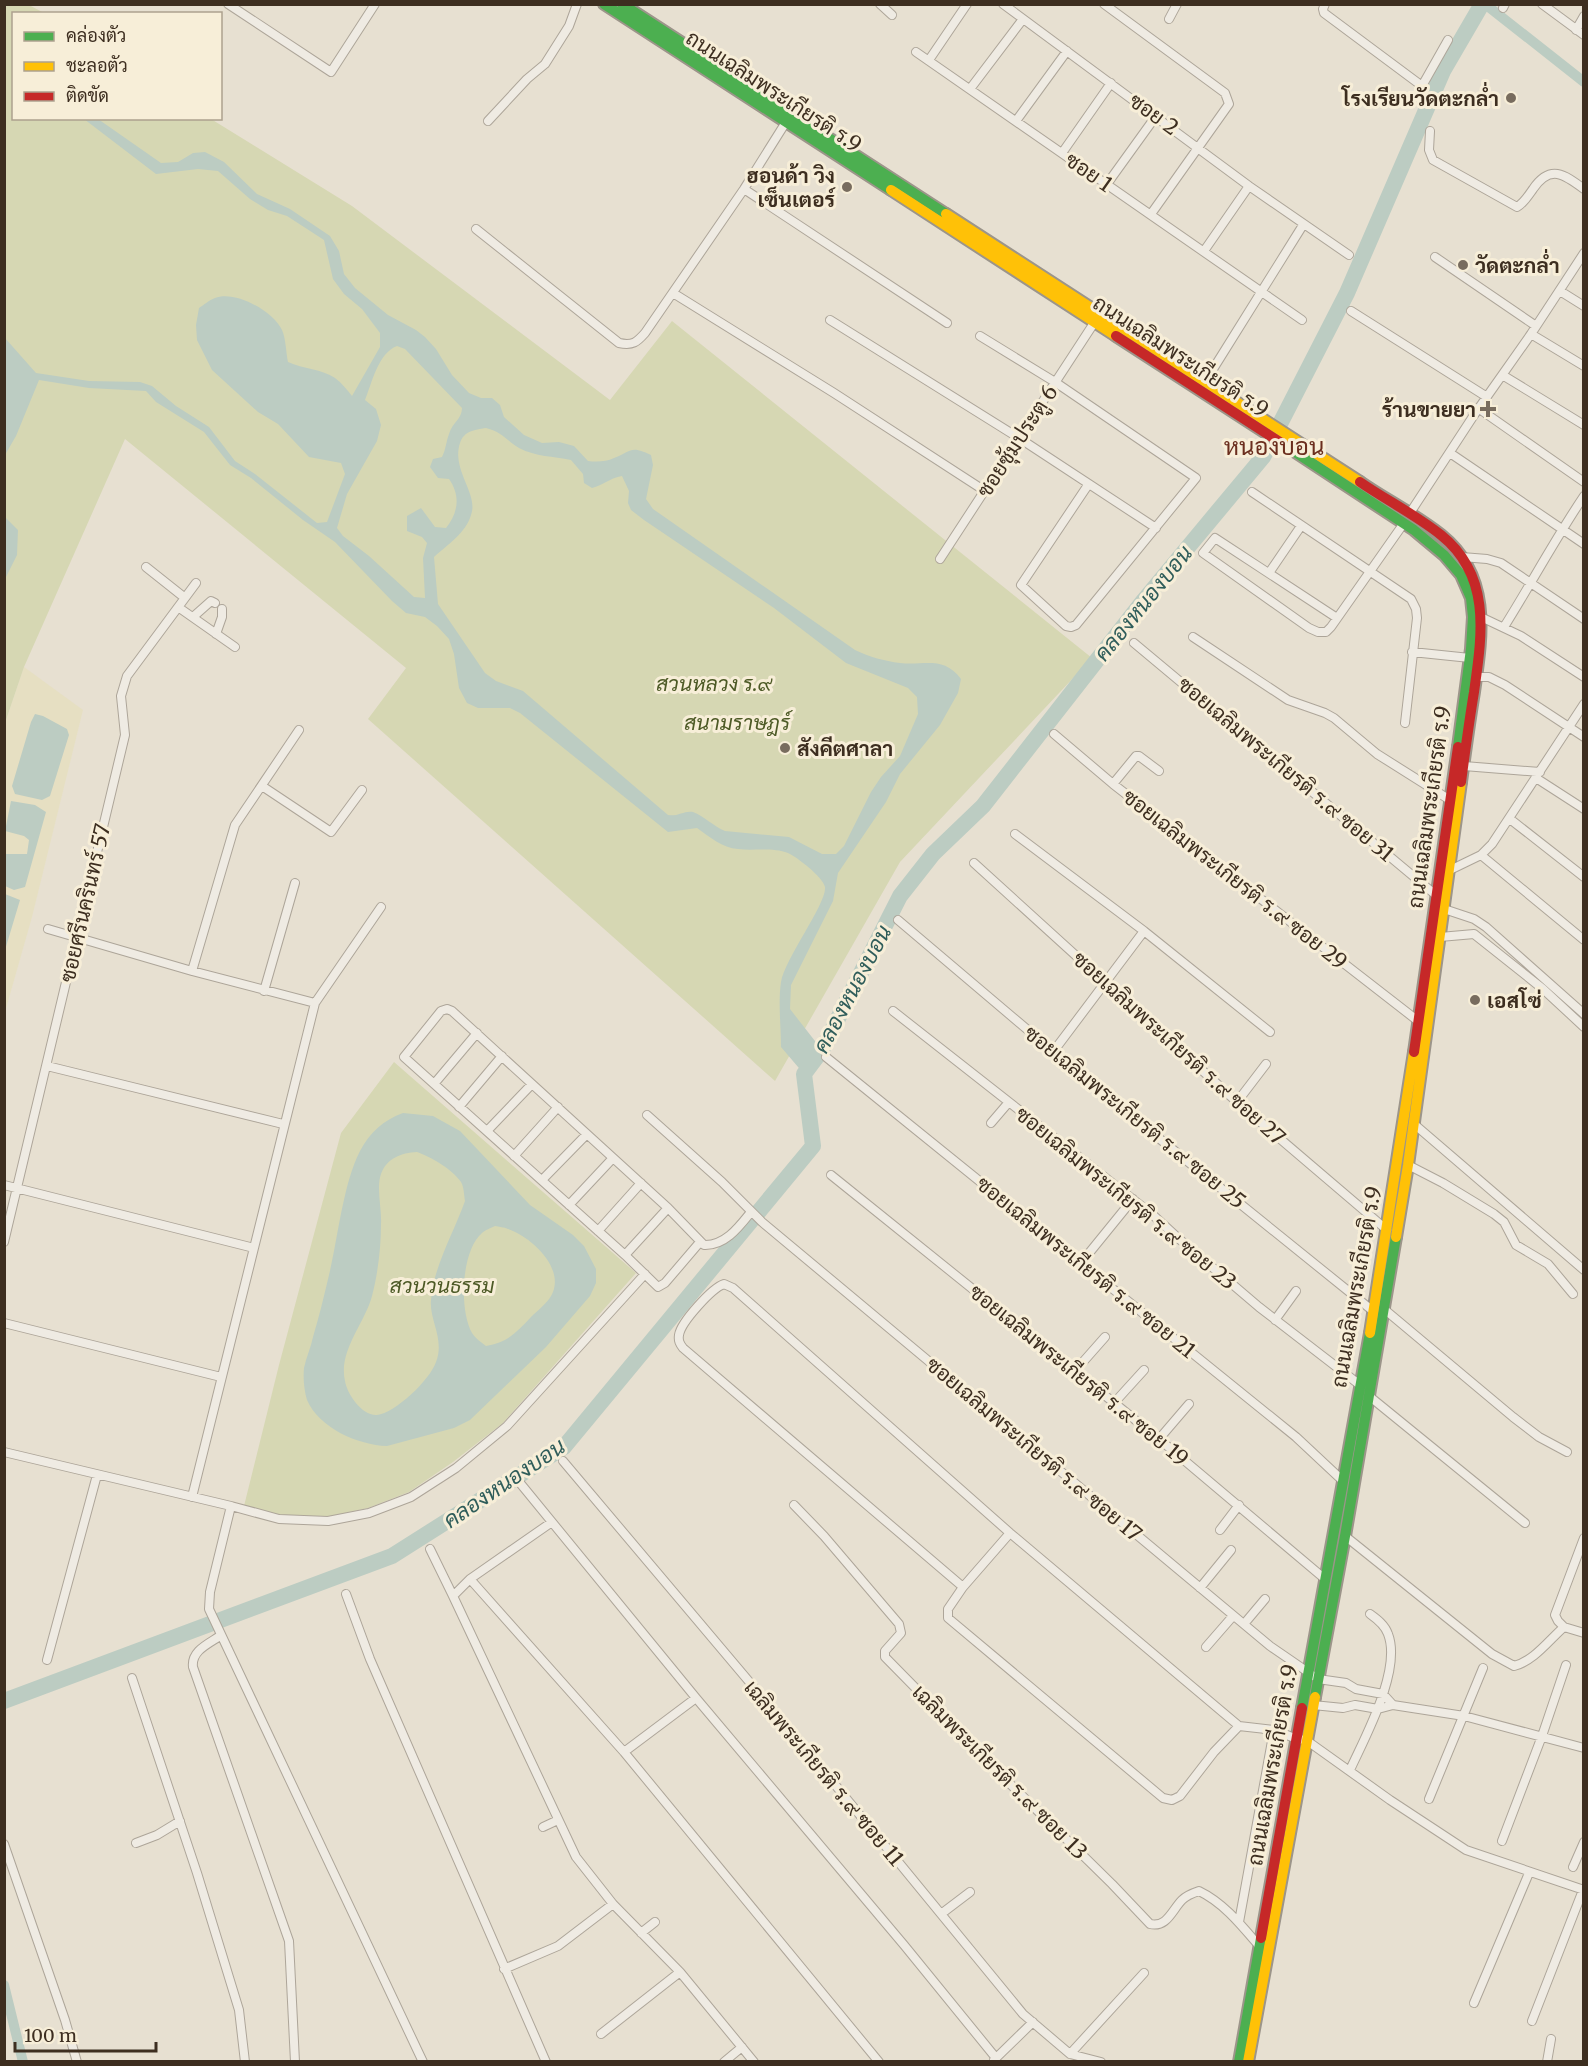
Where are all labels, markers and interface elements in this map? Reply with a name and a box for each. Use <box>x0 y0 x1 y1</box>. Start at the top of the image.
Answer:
legend <box>12 12 222 120</box>
text: คล่องตัว <box>66 24 126 47</box>
street label: ถนนเฉลิมพระเกียรติ ร.9 <box>681 24 867 158</box>
text: ชะลอตัว <box>66 54 128 77</box>
place label: โรงเรียนวัดตะกล่ำ <box>1340 81 1499 112</box>
text: ติดขัด <box>66 84 109 107</box>
street label: ซอย 2 <box>1124 87 1184 141</box>
marker: โรงเรียนวัดตะกล่ำ <box>1504 91 1518 105</box>
street label: ซอย 1 <box>1060 146 1118 198</box>
place label: ฮอนด้า วิง เซ็นเตอร์ <box>747 162 836 213</box>
marker: ฮอนด้า วิง เซ็นเตอร์ <box>840 180 854 194</box>
place label: วัดตะกล่ำ <box>1475 248 1560 279</box>
marker: วัดตะกล่ำ <box>1456 258 1470 272</box>
street label: ถนนเฉลิมพระเกียรติ ร.9 <box>1088 289 1274 423</box>
street label: ซอยซุ้มประตู 6 <box>971 380 1065 503</box>
place label: ร้านขายยา <box>1382 396 1476 423</box>
marker: ร้านขายยา <box>1481 402 1495 416</box>
district label: หนองบอน <box>1224 431 1324 462</box>
water label: คลองหนองบอน <box>1088 539 1198 667</box>
park label: สวนหลวง ร.๙ <box>656 670 773 697</box>
street label: ซอยเฉลิมพระเกียรติ ร.๙ ซอย 31 <box>1172 671 1400 867</box>
street label: ถนนเฉลิมพระเกียรติ ร.9 <box>1401 704 1457 910</box>
park label: สนามราษฎร์ <box>684 709 793 737</box>
place label: สังคีตศาลา <box>797 735 893 762</box>
marker: สังคีตศาลา <box>778 741 792 755</box>
street label: ซอยเฉลิมพระเกียรติ ร.๙ ซอย 29 <box>1117 783 1353 975</box>
street label: ซอยศรีนครินทร์ 57 <box>54 821 116 985</box>
water label: คลองหนองบอน <box>807 920 897 1058</box>
street label: ซอยเฉลิมพระเกียรติ ร.๙ ซอย 27 <box>1067 945 1291 1151</box>
place label: เอสโซ่ <box>1487 987 1542 1014</box>
marker: เอสโซ่ <box>1468 993 1482 1007</box>
street label: ซอยเฉลิมพระเกียรติ ร.๙ ซอย 25 <box>1019 1019 1251 1215</box>
street label: ซอยเฉลิมพระเกียรติ ร.๙ ซอย 23 <box>1010 1100 1242 1296</box>
street label: ซอยเฉลิมพระเกียรติ ร.๙ ซอย 21 <box>971 1170 1201 1364</box>
street label: ถนนเฉลิมพระเกียรติ ร.9 <box>1325 1184 1387 1390</box>
park label: สวนวนธรรม <box>389 1272 495 1299</box>
street label: ซอยเฉลิมพระเกียรติ ร.๙ ซอย 19 <box>964 1278 1194 1472</box>
street label: ซอยเฉลิมพระเกียรติ ร.๙ ซอย 17 <box>921 1351 1147 1547</box>
water label: คลองหนองบอน <box>438 1432 570 1534</box>
street label: ถนนเฉลิมพระเกียรติ ร.9 <box>1241 1662 1303 1868</box>
street label: เฉลิมพระเกียรติ ร.๙ ซอย 11 <box>738 1675 910 1871</box>
street label: เฉลิมพระเกียรติ ร.๙ ซอย 13 <box>907 1679 1093 1865</box>
scale bar <box>15 2015 156 2053</box>
text: 100 m <box>24 2024 77 2047</box>

